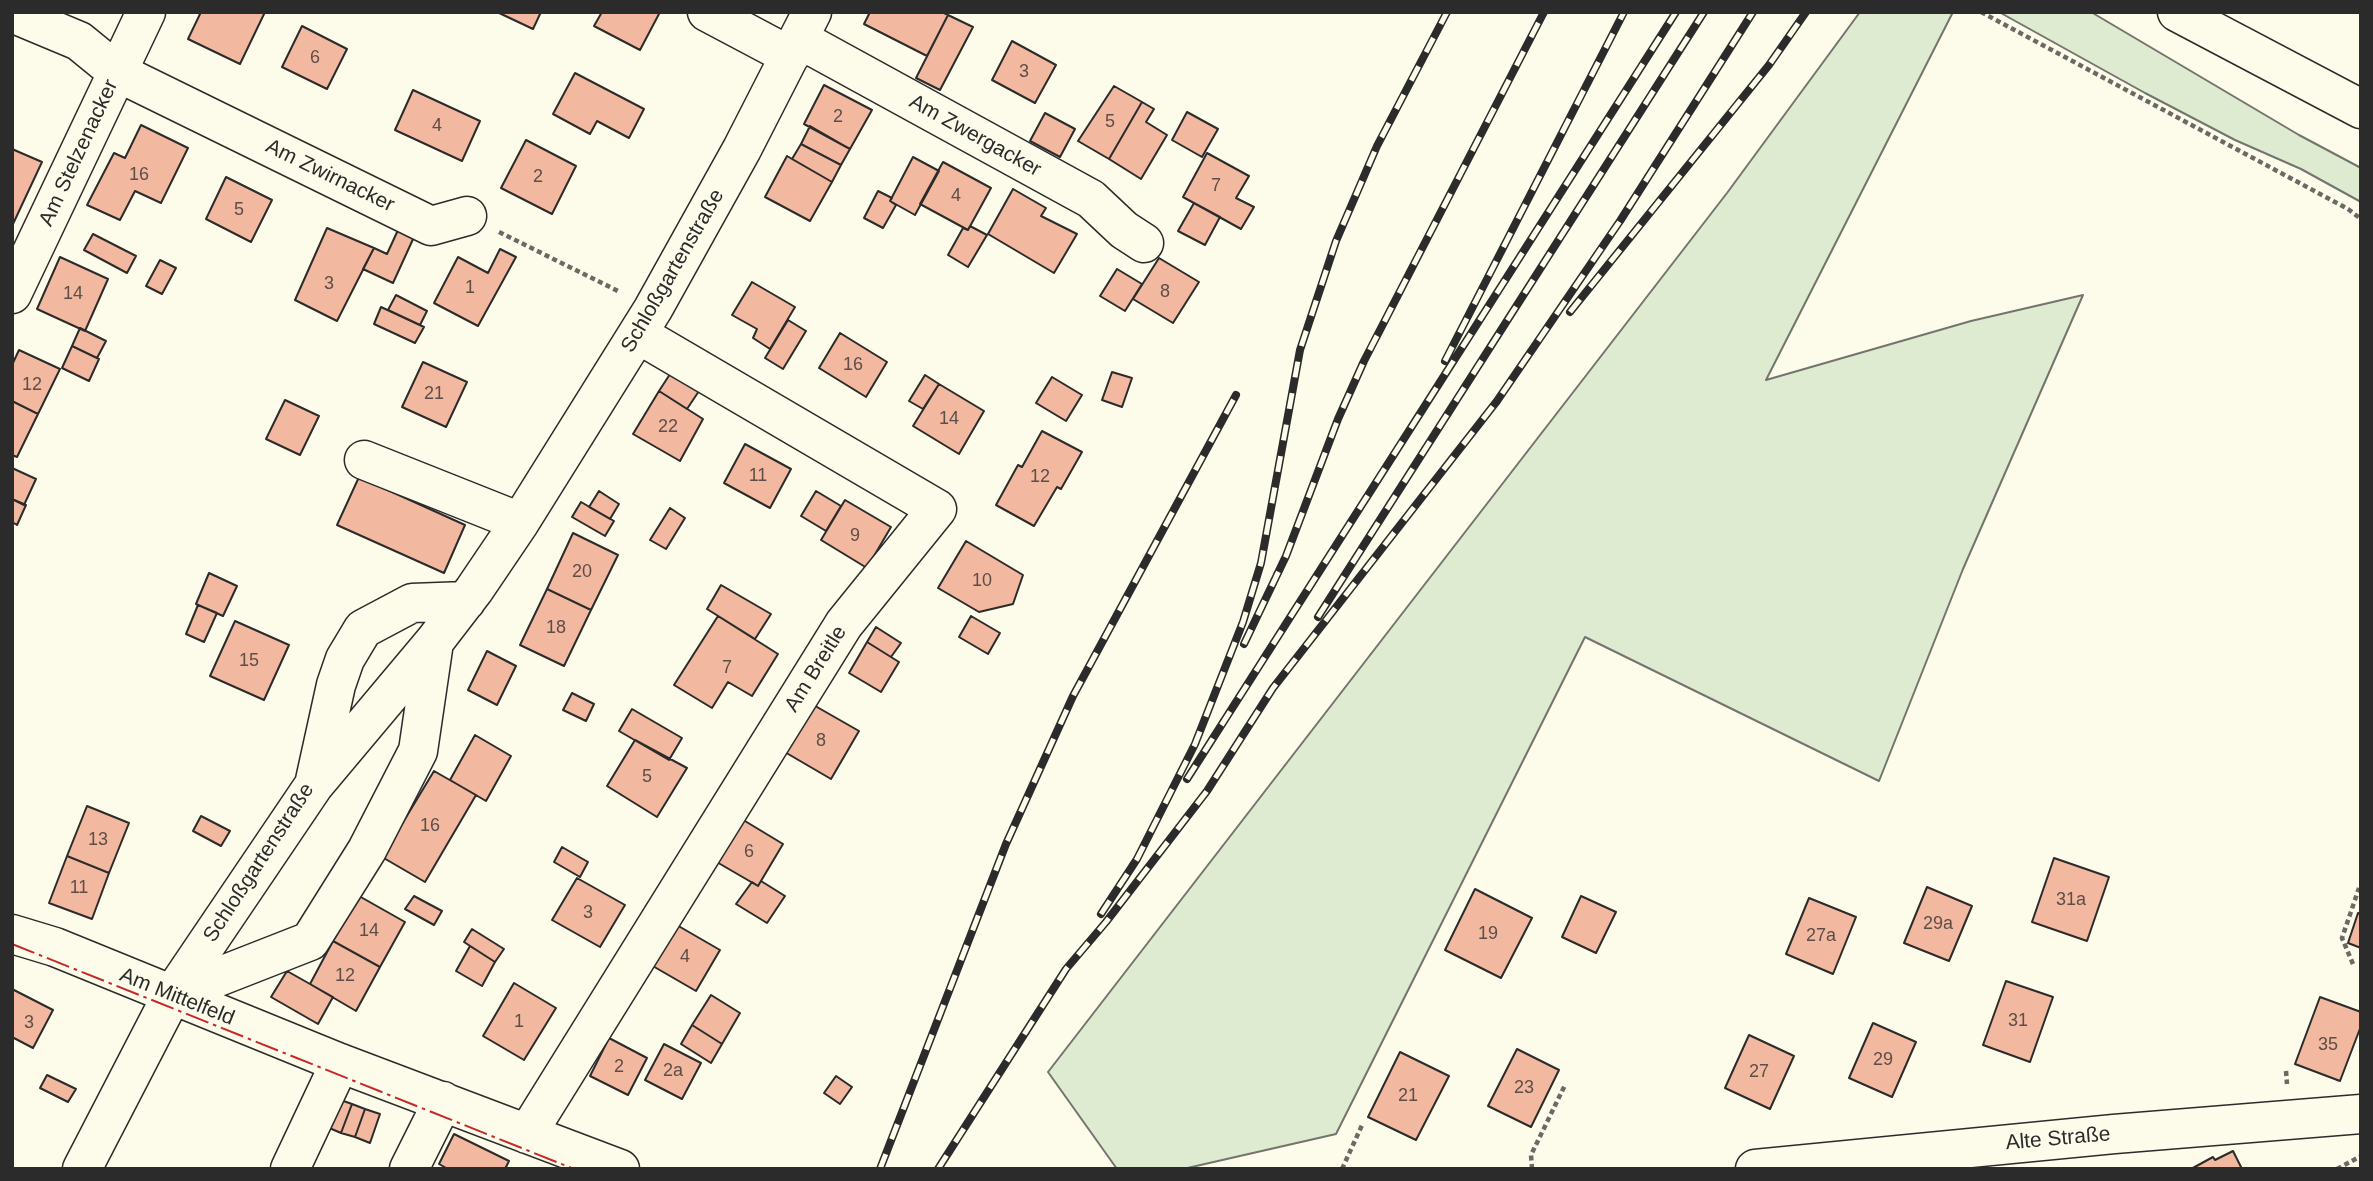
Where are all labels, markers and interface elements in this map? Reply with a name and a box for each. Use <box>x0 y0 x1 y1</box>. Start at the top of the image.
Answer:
house number: 6 <box>310 47 320 69</box>
house number: 3 <box>1019 61 1029 83</box>
street label: Am Stelzenacker <box>34 76 124 230</box>
street label: Am Zwergacker <box>905 89 1045 183</box>
house number: 2 <box>833 106 843 128</box>
house number: 5 <box>1105 111 1115 133</box>
house number: 4 <box>432 115 442 137</box>
street label: Am Zwirnacker <box>262 134 398 218</box>
house number: 16 <box>129 164 149 186</box>
house number: 2 <box>533 166 543 188</box>
house number: 7 <box>1211 175 1221 197</box>
street label: Schloßgartenstraße <box>616 185 730 357</box>
house number: 4 <box>951 185 961 207</box>
house number: 5 <box>234 199 244 221</box>
house number: 3 <box>324 273 334 295</box>
house number: 1 <box>465 277 475 299</box>
house number: 8 <box>1160 281 1170 303</box>
house number: 14 <box>63 283 83 305</box>
house number: 16 <box>843 354 863 376</box>
house number: 12 <box>22 374 42 396</box>
house number: 21 <box>424 383 444 405</box>
house number: 14 <box>939 408 959 430</box>
house number: 22 <box>658 416 678 438</box>
house number: 11 <box>749 465 767 487</box>
house number: 12 <box>1030 466 1050 488</box>
house number: 9 <box>850 525 860 547</box>
house number: 20 <box>572 561 592 583</box>
house number: 10 <box>972 570 992 592</box>
house number: 18 <box>546 617 566 639</box>
street label: Am Breitle <box>780 621 852 717</box>
house number: 15 <box>239 650 259 672</box>
house number: 7 <box>722 657 732 679</box>
house number: 8 <box>816 730 826 752</box>
house number: 5 <box>642 766 652 788</box>
street label: Schloßgartenstraße <box>198 779 320 947</box>
house number: 16 <box>420 815 440 837</box>
house number: 13 <box>88 829 108 851</box>
house number: 6 <box>744 841 754 863</box>
house number: 11 <box>70 877 88 899</box>
house number: 31a <box>2056 889 2086 911</box>
house number: 3 <box>583 902 593 924</box>
house number: 29a <box>1923 913 1953 935</box>
house number: 14 <box>359 920 379 942</box>
house number: 19 <box>1478 923 1498 945</box>
house number: 27a <box>1806 925 1836 947</box>
house number: 4 <box>680 946 690 968</box>
street label: Am Mittelfeld <box>116 963 238 1031</box>
house number: 12 <box>335 965 355 987</box>
house number: 31 <box>2008 1010 2028 1032</box>
house number: 1 <box>514 1011 524 1033</box>
house number: 3 <box>24 1012 34 1034</box>
house number: 35 <box>2318 1034 2338 1056</box>
house number: 29 <box>1873 1049 1893 1071</box>
house number: 2 <box>614 1056 624 1078</box>
house number: 2a <box>663 1060 683 1082</box>
house number: 27 <box>1749 1061 1769 1083</box>
house number: 23 <box>1514 1077 1534 1099</box>
house number: 21 <box>1398 1085 1418 1107</box>
street label: Alte Straße <box>2005 1122 2111 1156</box>

